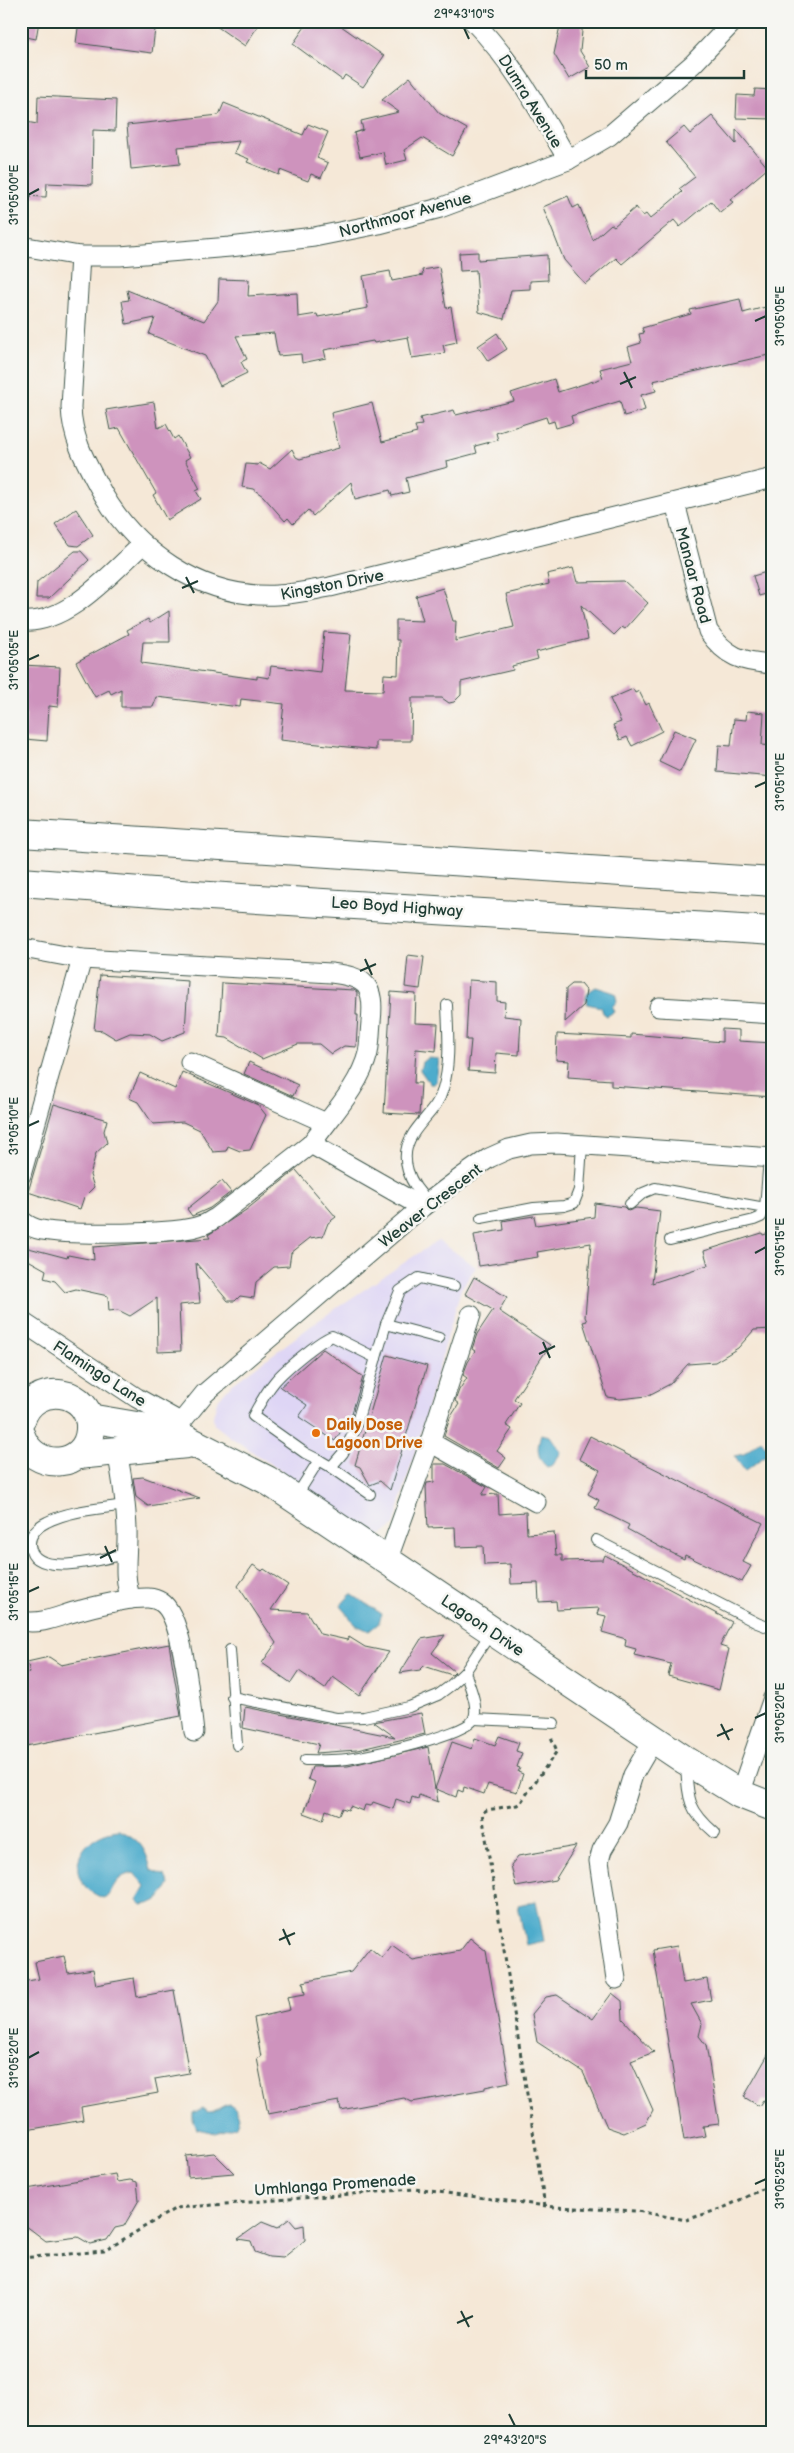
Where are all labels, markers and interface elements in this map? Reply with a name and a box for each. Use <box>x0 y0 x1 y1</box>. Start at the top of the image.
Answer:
text: 29°43'10"S <box>434 7 494 22</box>
scale bar <box>586 48 744 80</box>
street label: Dumra Avenue <box>493 52 566 152</box>
text: 50 m <box>594 56 628 75</box>
text: 31°05'00"E <box>7 165 22 225</box>
street label: Northmoor Avenue <box>337 189 474 242</box>
text: 31°05'05"E <box>773 286 788 346</box>
street label: Manaar Road <box>671 525 715 626</box>
street label: Kingston Drive <box>279 566 386 605</box>
text: 31°05'05"E <box>7 630 22 690</box>
text: 31°05'10"E <box>773 753 788 811</box>
street label: Leo Boyd Highway <box>330 893 464 922</box>
text: 31°05'10"E <box>7 1097 22 1155</box>
street label: Weaver Crescent <box>376 1160 486 1252</box>
text: 31°05'15"E <box>773 1218 788 1276</box>
street label: Flamingo Lane <box>49 1337 150 1412</box>
place label: Daily Dose Lagoon Drive <box>326 1416 423 1453</box>
marker: Daily Dose Lagoon Drive <box>310 1427 322 1439</box>
text: 31°05'15"E <box>7 1563 22 1621</box>
street label: Lagoon Drive <box>437 1591 528 1661</box>
text: 31°05'20"E <box>773 1683 788 1743</box>
text: 31°05'20"E <box>7 2028 22 2088</box>
text: 31°05'25"E <box>773 2149 788 2209</box>
street label: Umhlanga Promenade <box>254 2170 417 2201</box>
text: 29°43'20"S <box>484 2433 546 2448</box>

